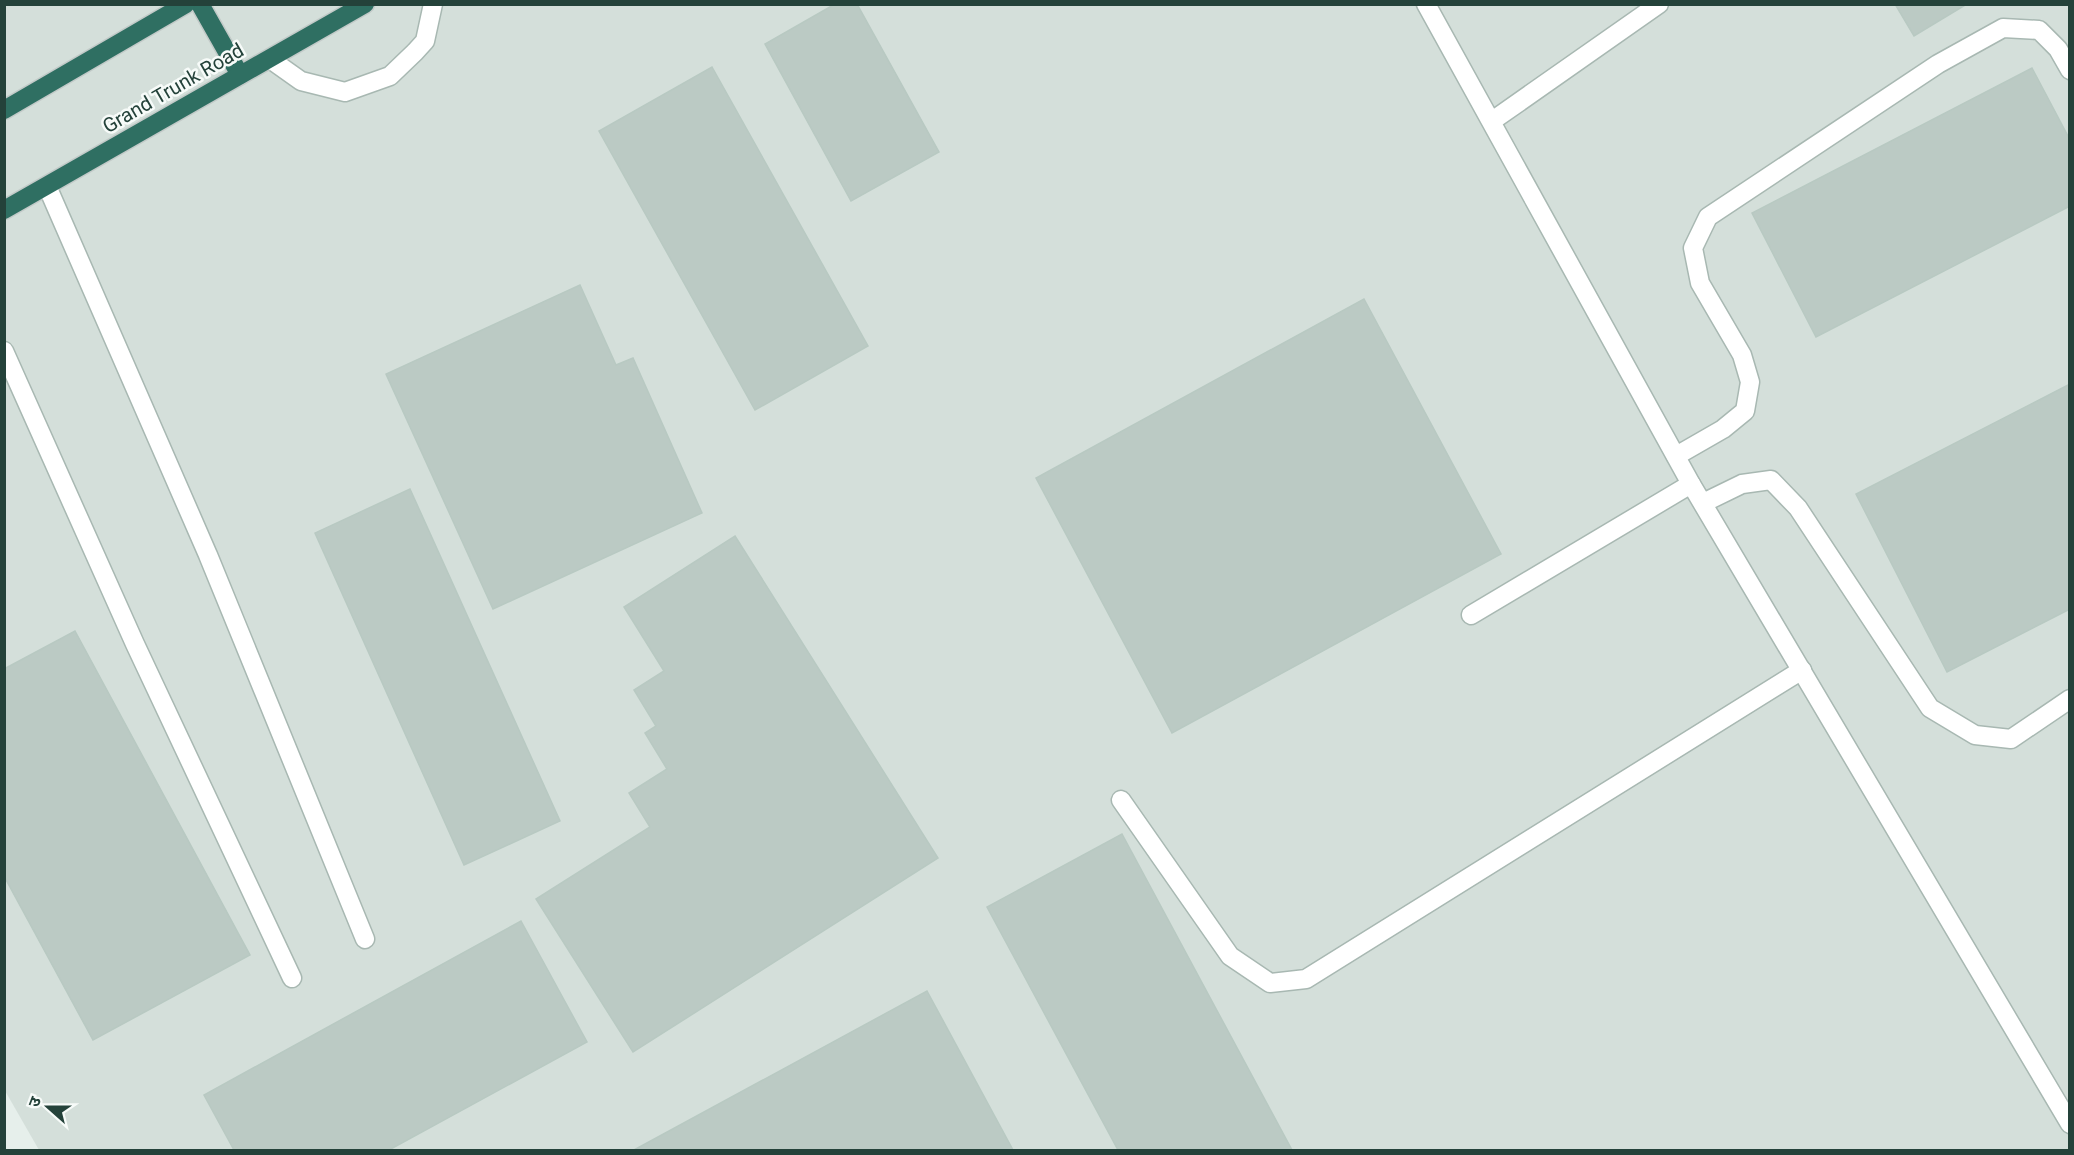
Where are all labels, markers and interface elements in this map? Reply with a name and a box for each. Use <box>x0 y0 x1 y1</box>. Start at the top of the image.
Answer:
street label: Grand Trunk Road <box>98 38 248 138</box>
north arrow <box>18 1077 78 1137</box>
text: उ <box>24 1093 45 1110</box>

